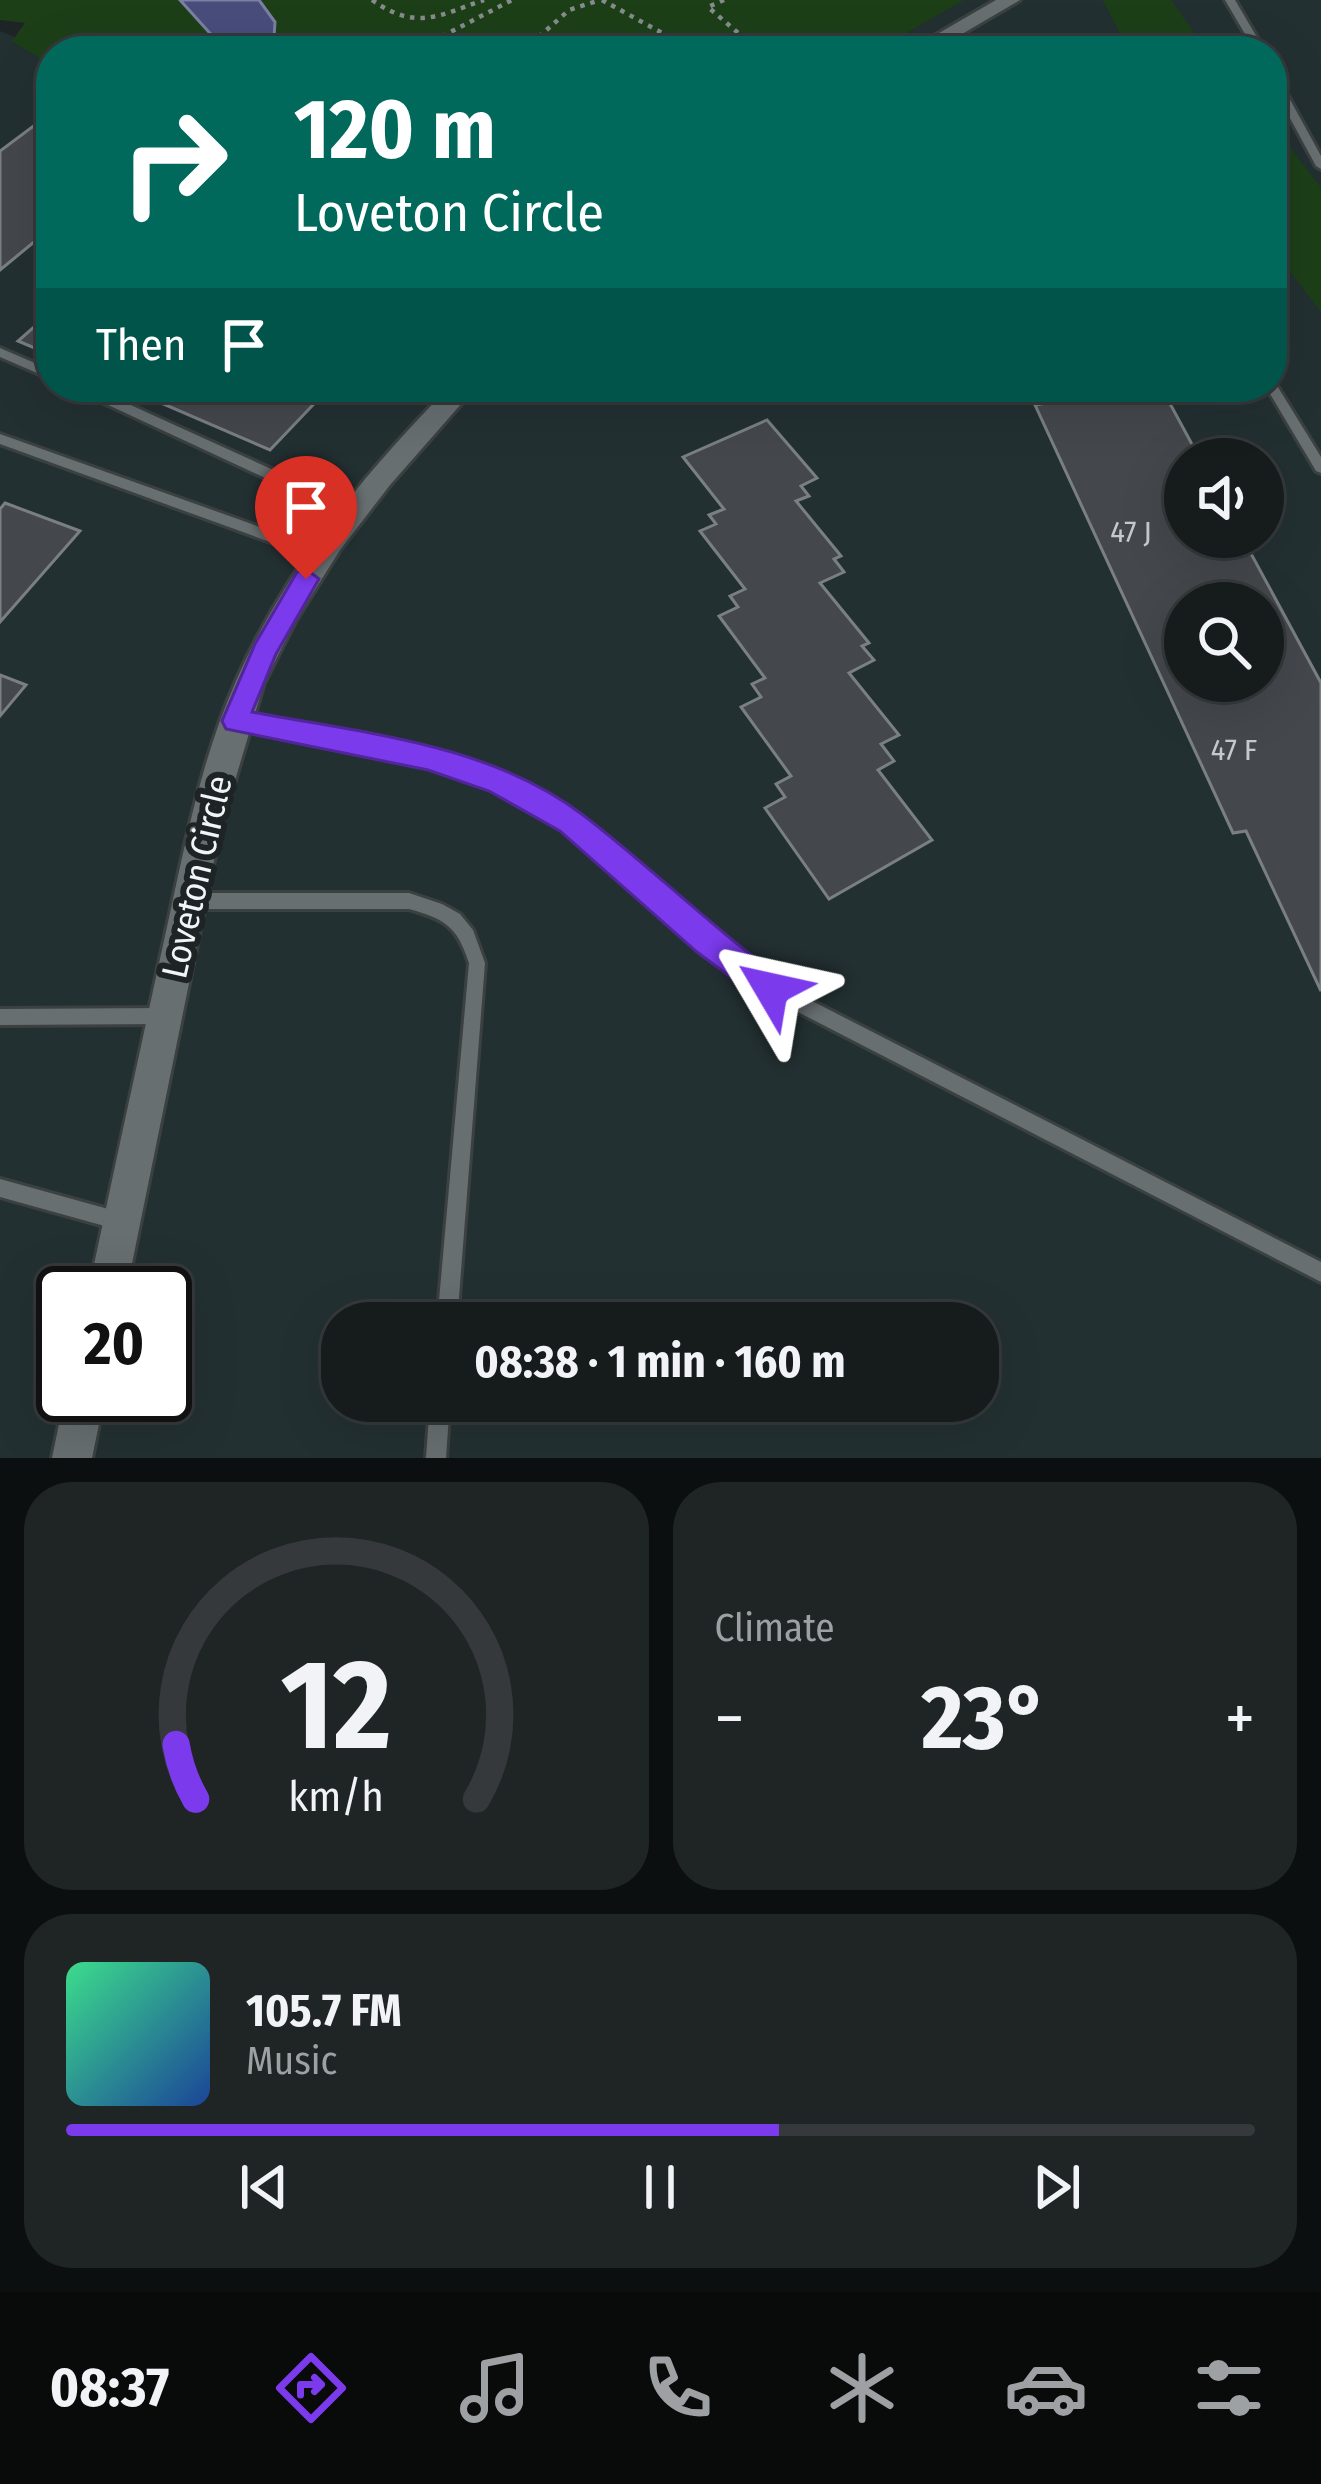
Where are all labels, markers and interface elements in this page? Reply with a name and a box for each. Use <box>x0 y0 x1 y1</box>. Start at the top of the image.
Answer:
text: 120 m <box>294 79 496 180</box>
icon: right <box>96 84 252 240</box>
text: Loveton Circle <box>294 181 604 245</box>
icon: arrive <box>211 312 277 378</box>
text: Then <box>96 318 187 372</box>
map controls <box>1164 438 1284 702</box>
button: sound <box>1164 438 1284 558</box>
pin <box>255 456 357 579</box>
icon: arrive <box>273 474 339 540</box>
house number: 47 J <box>1110 514 1152 550</box>
button: search <box>1164 582 1284 702</box>
house number: 47 F <box>1211 732 1257 768</box>
street label: Loveton Circle <box>152 771 242 983</box>
position arrow <box>708 926 834 1052</box>
speed limit sign: 20 <box>36 1266 192 1422</box>
text: 08:38 · 1 min · 160 m <box>474 1335 846 1389</box>
text: Climate <box>715 1605 835 1651</box>
text: 12 <box>281 1631 392 1781</box>
text: 23° <box>921 1664 1048 1772</box>
text: − <box>715 1679 744 1758</box>
text: + <box>1225 1679 1255 1758</box>
text: km/h <box>288 1771 384 1822</box>
text: 105.7 FM <box>246 1984 402 2038</box>
text: Music <box>246 2038 337 2084</box>
icon: previous <box>231 2154 297 2220</box>
icon: pause <box>627 2154 693 2220</box>
icon: next <box>1024 2154 1090 2220</box>
icon: directions <box>269 2346 353 2430</box>
icon: music <box>453 2346 537 2430</box>
icon: phone <box>636 2346 720 2430</box>
icon: climate <box>820 2346 904 2430</box>
icon: car <box>1004 2346 1088 2430</box>
icon: filters <box>1187 2346 1271 2430</box>
text: 08:37 <box>50 2356 169 2420</box>

